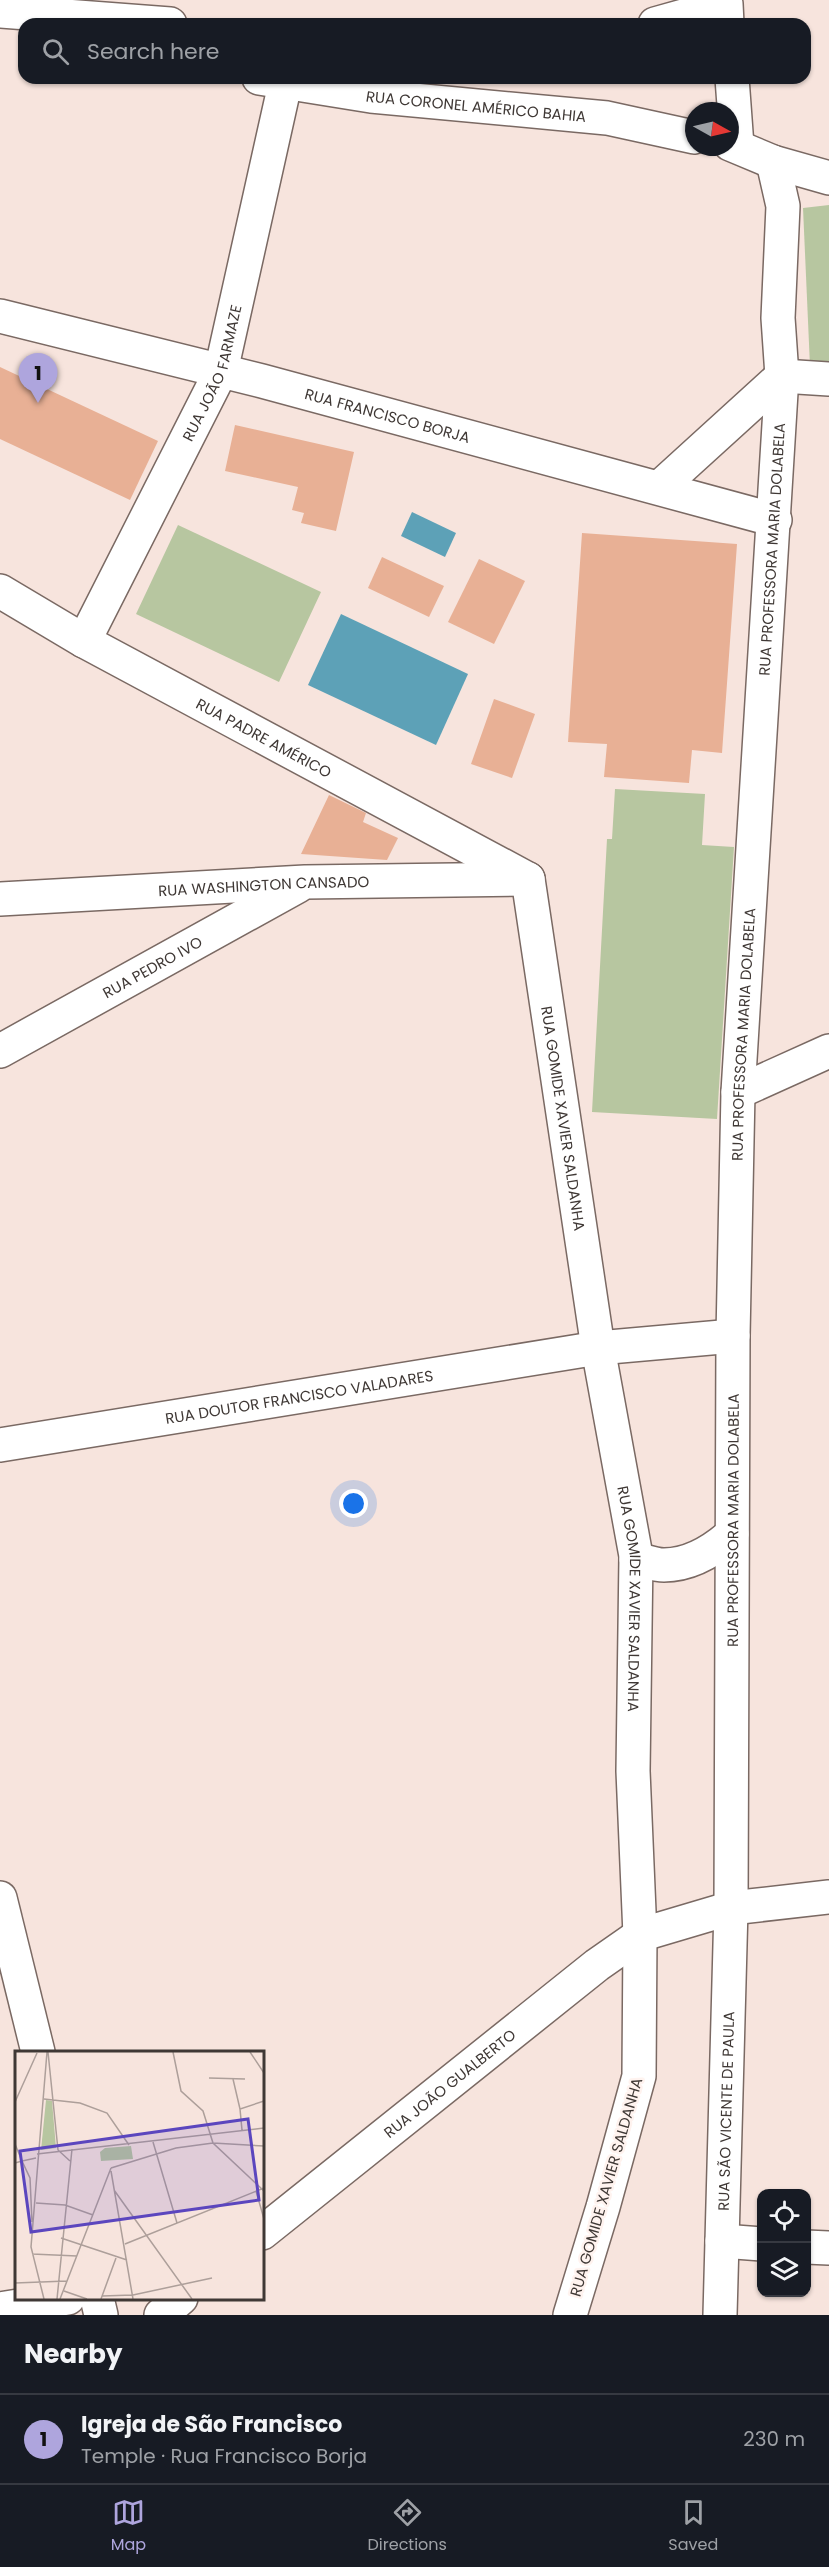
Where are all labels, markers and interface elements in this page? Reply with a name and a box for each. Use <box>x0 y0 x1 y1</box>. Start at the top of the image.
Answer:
search box <box>18 18 811 84</box>
icon: search <box>39 35 72 68</box>
text: Search here <box>87 36 220 67</box>
street label: RUA CORONEL AMÉRICO BAHIA <box>364 85 587 127</box>
north arrow <box>685 102 739 156</box>
street label: RUA JOÃO FARMAZE <box>177 303 246 445</box>
pin: 1 <box>18 354 57 403</box>
street label: RUA FRANCISCO BORJA <box>303 383 473 447</box>
street label: RUA PROFESSORA MARIA DOLABELA <box>753 422 790 676</box>
street label: RUA PADRE AMÉRICO <box>193 693 336 782</box>
street label: RUA WASHINGTON CANSADO <box>157 871 370 901</box>
street label: RUA PROFESSORA MARIA DOLABELA <box>726 907 760 1161</box>
street label: RUA PEDRO IVO <box>99 931 206 1003</box>
street label: RUA GOMIDE XAVIER SALDANHA <box>537 1004 591 1232</box>
street label: RUA DOUTOR FRANCISCO VALADARES <box>164 1364 435 1429</box>
street label: RUA PROFESSORA MARIA DOLABELA <box>721 1393 743 1647</box>
street label: RUA GOMIDE XAVIER SALDANHA <box>613 1484 647 1712</box>
your location <box>339 1489 368 1518</box>
street label: RUA SÃO VICENTE DE PAULA <box>712 2011 739 2211</box>
street label: RUA JOÃO GUALBERTO <box>379 2024 520 2142</box>
inset map <box>15 2051 264 2300</box>
street label: RUA GOMIDE XAVIER SALDANHA <box>565 2075 647 2299</box>
map controls <box>757 2189 811 2297</box>
button: locate <box>757 2189 811 2243</box>
button: layers <box>757 2243 811 2297</box>
text: Nearby <box>24 2336 122 2372</box>
text: Igreja de São Francisco <box>81 2409 342 2440</box>
text: 1 <box>40 2425 47 2453</box>
text: 230 m <box>743 2425 805 2453</box>
text: Temple · Rua Francisco Borja <box>81 2442 367 2470</box>
tab: Map <box>111 2496 146 2557</box>
tab: Directions <box>368 2496 447 2557</box>
tab: Saved <box>668 2496 718 2557</box>

